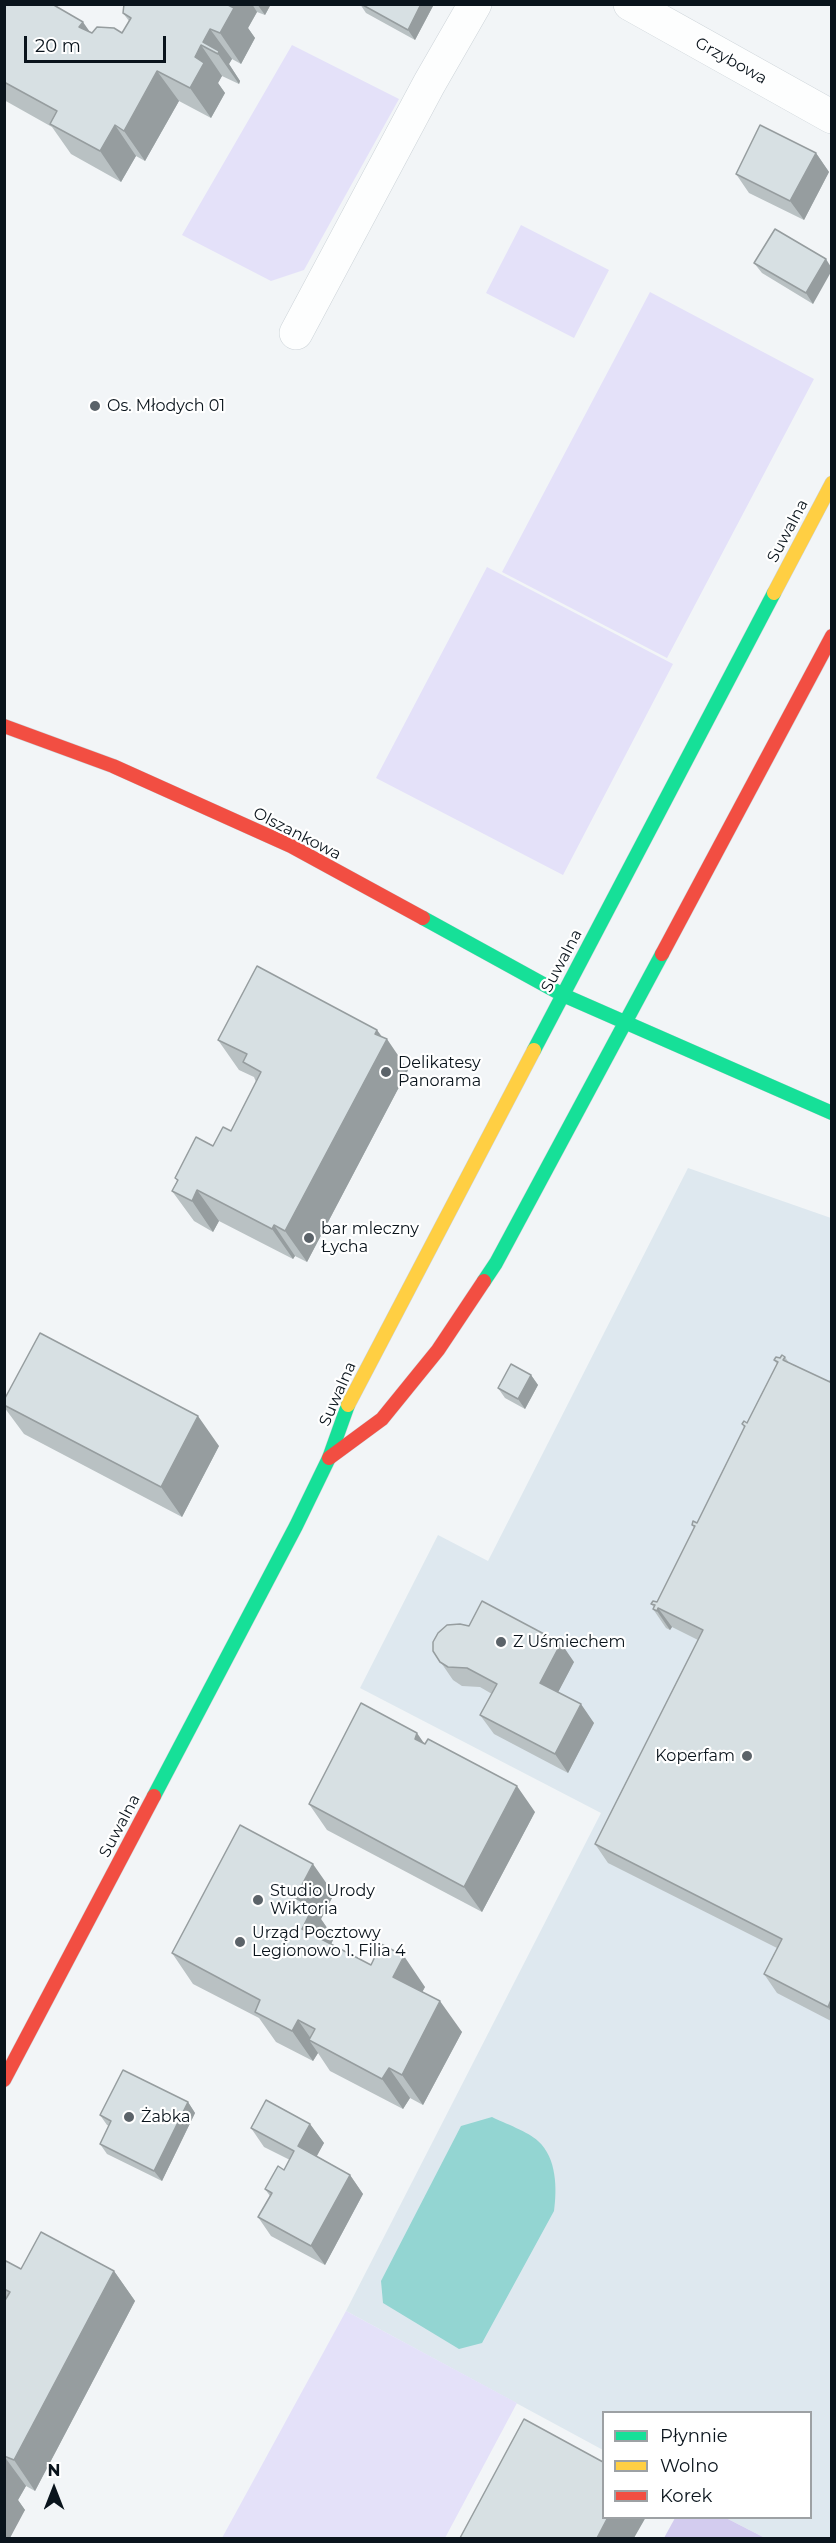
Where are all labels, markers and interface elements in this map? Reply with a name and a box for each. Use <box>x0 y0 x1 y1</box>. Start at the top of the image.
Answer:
scale bar <box>27 24 170 62</box>
street label: Grzybowa <box>692 33 770 89</box>
text: 20 m <box>35 35 81 57</box>
place label: Os. Młodych 01 <box>107 396 225 416</box>
marker: Os. Młodych 01 <box>88 399 102 413</box>
street label: Suwalna <box>763 496 813 566</box>
street label: Olszankowa <box>250 804 344 864</box>
street label: Suwalna <box>537 926 587 996</box>
place label: Delikatesy Panorama <box>398 1053 481 1091</box>
marker: Delikatesy Panorama <box>379 1065 393 1079</box>
place label: bar mleczny Łycha <box>321 1219 419 1257</box>
marker: bar mleczny Łycha <box>302 1231 316 1245</box>
street label: Suwalna <box>315 1359 361 1429</box>
place label: Z Uśmiechem <box>513 1632 625 1652</box>
marker: Z Uśmiechem <box>494 1635 508 1649</box>
place label: Koperfam <box>655 1746 735 1766</box>
marker: Koperfam <box>740 1749 754 1763</box>
street label: Suwalna <box>95 1791 145 1861</box>
place label: Studio Urody Wiktoria <box>270 1881 375 1919</box>
marker: Studio Urody Wiktoria <box>251 1893 265 1907</box>
place label: Urząd Pocztowy Legionowo 1. Filia 4 <box>252 1923 406 1961</box>
marker: Urząd Pocztowy Legionowo 1. Filia 4 <box>233 1935 247 1949</box>
place label: Żabka <box>141 2107 191 2127</box>
marker: Żabka <box>122 2110 136 2124</box>
legend <box>602 2411 812 2519</box>
text: Płynnie <box>660 2425 728 2447</box>
text: Wolno <box>660 2455 719 2477</box>
north arrow <box>24 2459 84 2519</box>
text: N <box>48 2461 60 2480</box>
text: Korek <box>660 2485 712 2507</box>

